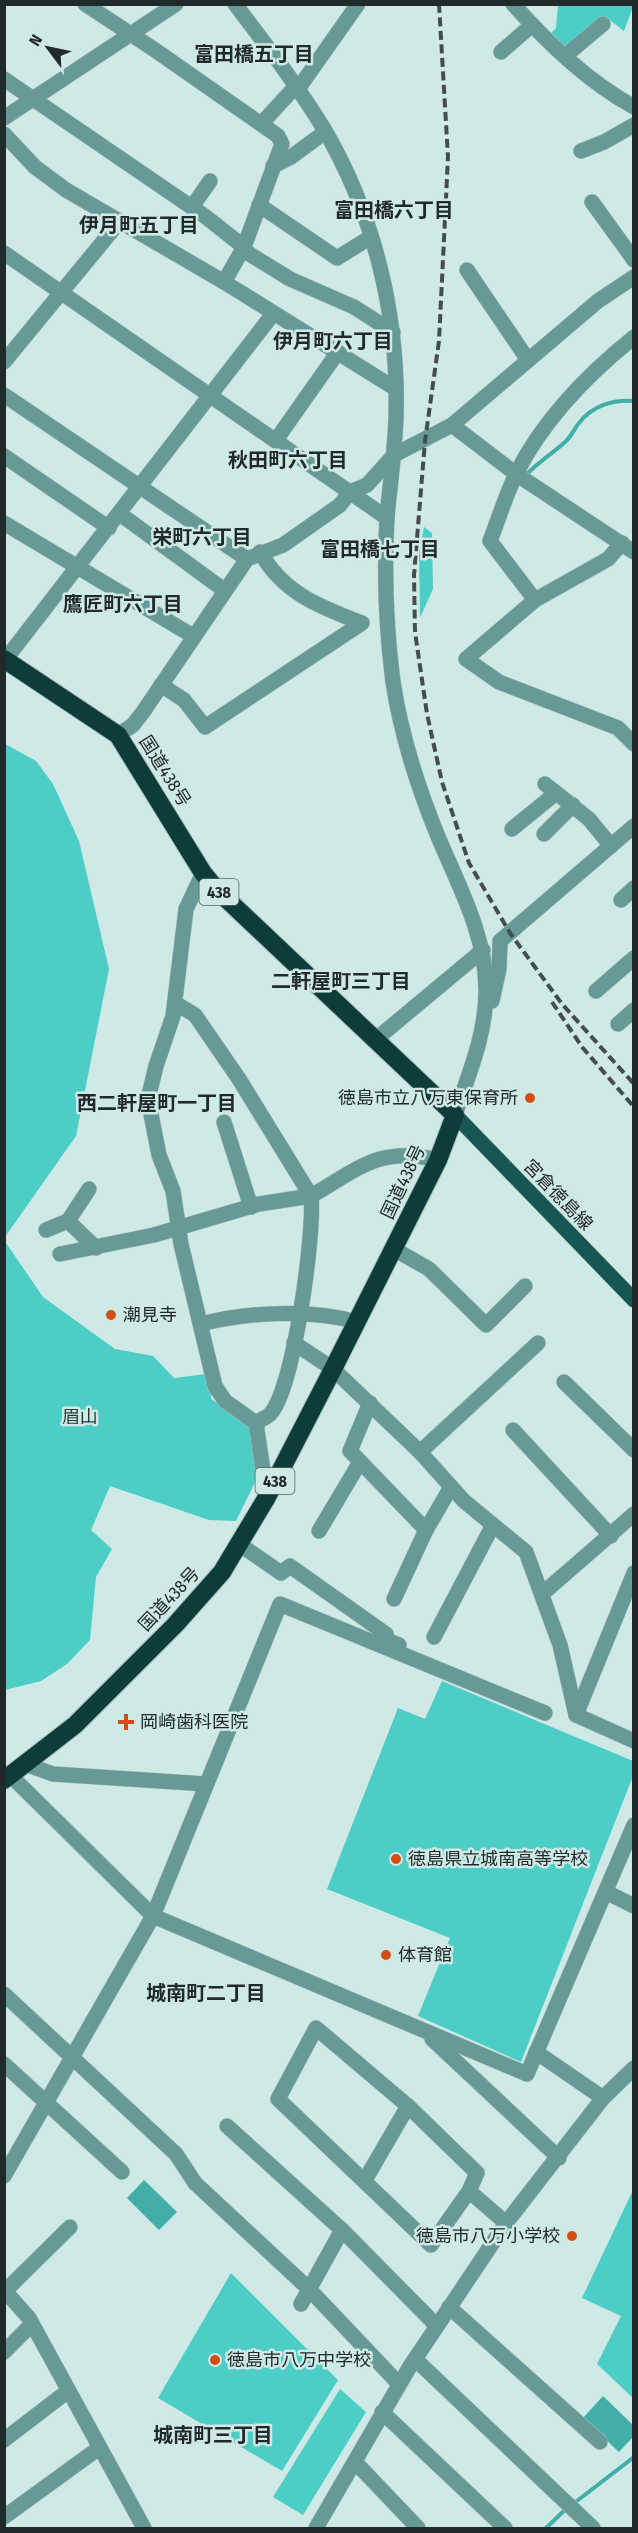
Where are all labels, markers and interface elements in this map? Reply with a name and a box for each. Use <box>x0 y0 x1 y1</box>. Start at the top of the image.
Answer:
north arrow <box>18 18 78 78</box>
text: N <box>25 31 46 49</box>
district label: 富田橋五丁目 <box>194 42 314 66</box>
district label: 富田橋六丁目 <box>334 198 454 222</box>
district label: 伊月町五丁目 <box>79 213 199 237</box>
district label: 伊月町六丁目 <box>273 329 393 353</box>
district label: 秋田町六丁目 <box>228 448 348 472</box>
district label: 栄町六丁目 <box>152 525 252 549</box>
district label: 富田橋七丁目 <box>320 537 440 561</box>
district label: 鷹匠町六丁目 <box>63 592 183 616</box>
street label: 国道438号 <box>135 731 195 811</box>
road number: 438 <box>200 879 238 905</box>
district label: 二軒屋町三丁目 <box>271 969 411 993</box>
place label: 徳島市立八万東保育所 <box>338 1087 518 1109</box>
district label: 西二軒屋町一丁目 <box>77 1091 237 1115</box>
marker: 徳島市立八万東保育所 <box>523 1091 537 1105</box>
street label: 国道438号 <box>376 1141 430 1223</box>
street label: 宮倉徳島線 <box>519 1155 597 1235</box>
place label: 潮見寺 <box>123 1304 177 1326</box>
marker: 潮見寺 <box>104 1308 118 1322</box>
park label: 眉山 <box>62 1406 98 1428</box>
road number: 438 <box>256 1468 294 1494</box>
street label: 国道438号 <box>134 1562 204 1636</box>
place label: 岡崎歯科医院 <box>140 1711 248 1733</box>
marker: 岡崎歯科医院 <box>117 1713 135 1731</box>
place label: 徳島県立城南高等学校 <box>408 1848 588 1870</box>
marker: 徳島県立城南高等学校 <box>389 1852 403 1866</box>
place label: 体育館 <box>398 1944 452 1966</box>
marker: 体育館 <box>379 1948 393 1962</box>
district label: 城南町二丁目 <box>146 1981 266 2005</box>
place label: 徳島市八万小学校 <box>416 2225 560 2247</box>
marker: 徳島市八万小学校 <box>565 2229 579 2243</box>
place label: 徳島市八万中学校 <box>227 2349 371 2371</box>
marker: 徳島市八万中学校 <box>208 2353 222 2367</box>
district label: 城南町三丁目 <box>153 2423 273 2447</box>

